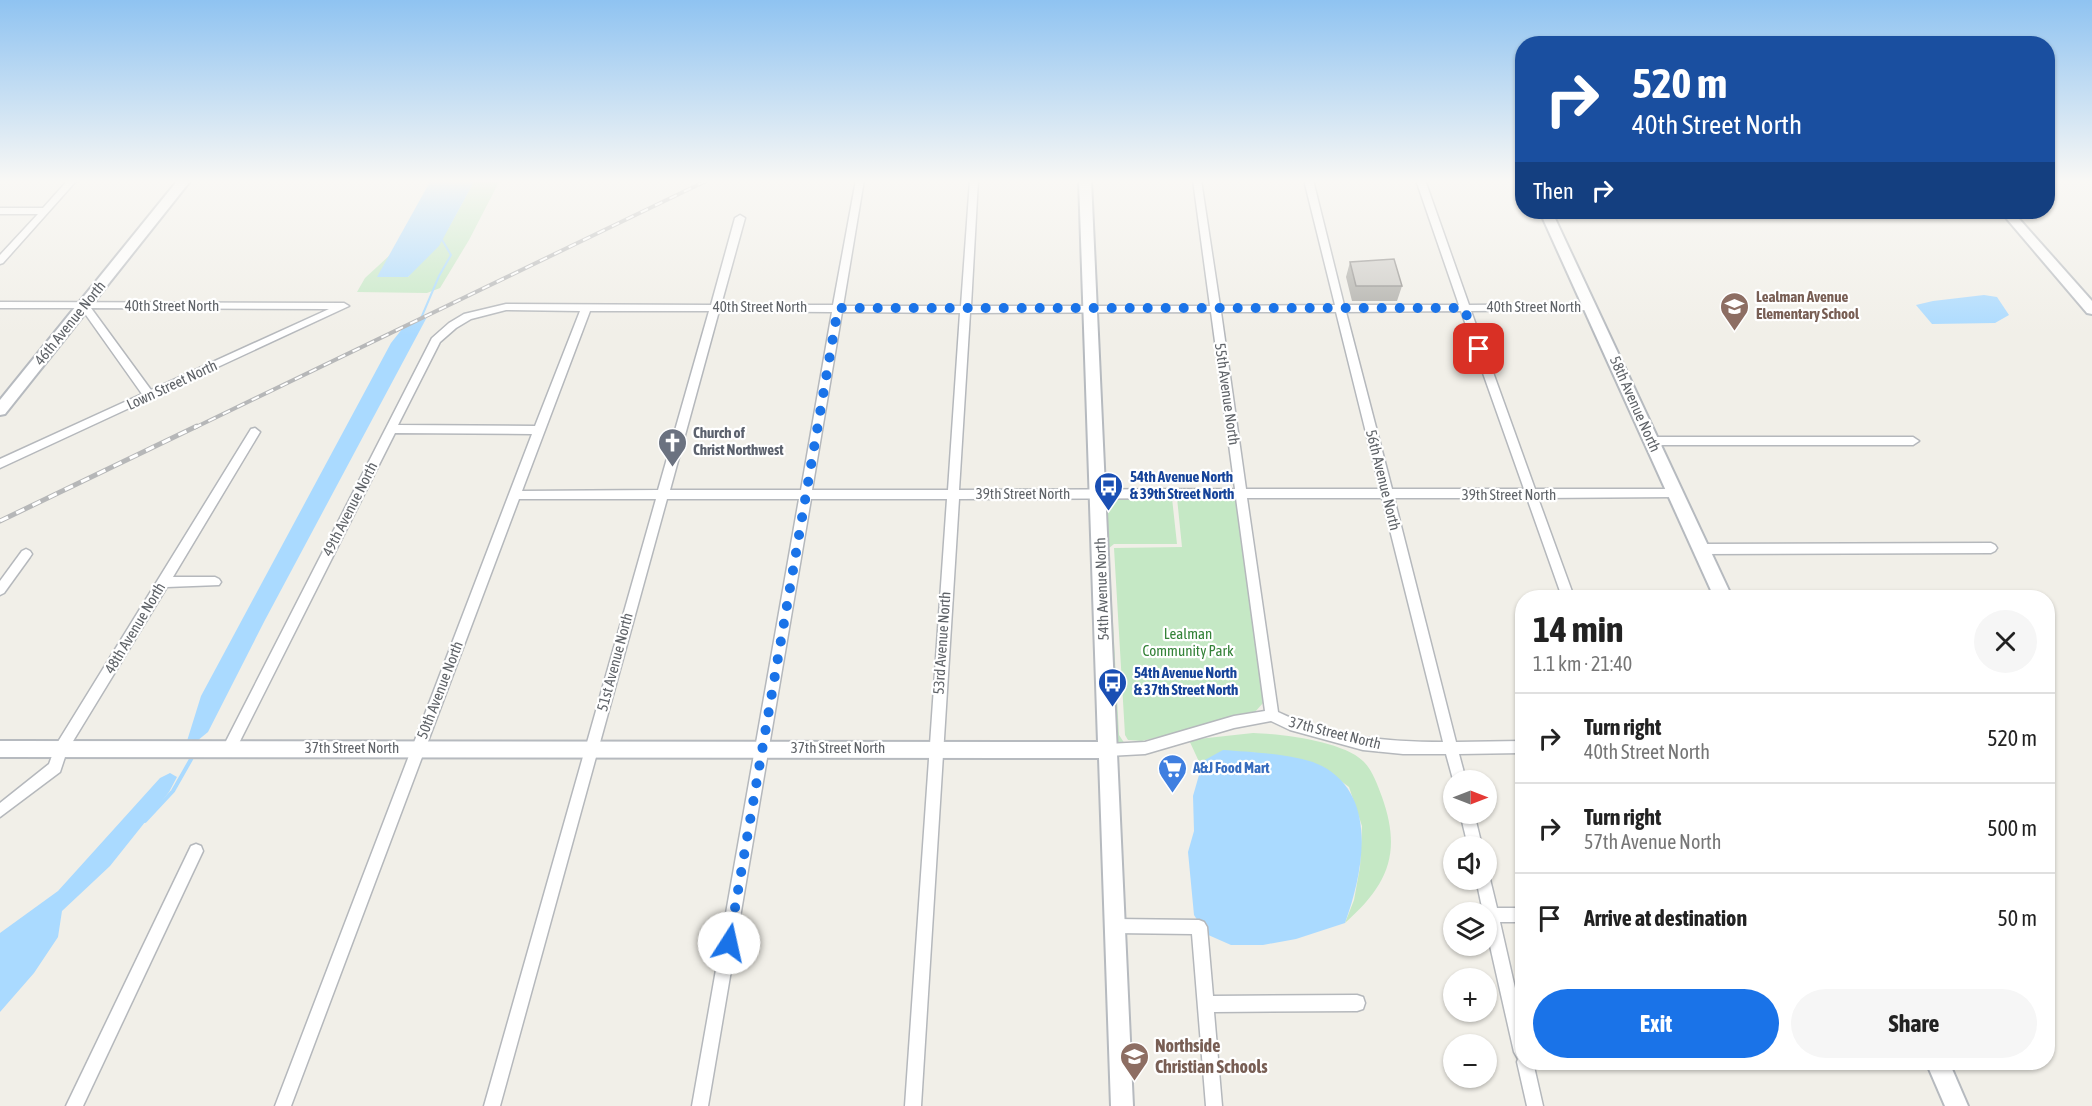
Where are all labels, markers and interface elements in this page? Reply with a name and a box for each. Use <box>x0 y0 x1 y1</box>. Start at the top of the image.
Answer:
text: 520 m <box>1632 59 1727 107</box>
icon: right <box>1533 60 1611 138</box>
text: 40th Street North <box>1632 109 1802 140</box>
icon: right <box>1586 174 1619 207</box>
text: Then <box>1533 178 1574 204</box>
street label: 46th Avenue North <box>31 277 109 368</box>
place label: Lealman Avenue Elementary School <box>1756 288 1860 322</box>
school or university icon: Lealman Avenue Elementary School <box>1719 290 1751 332</box>
street label: 40th Street North <box>125 297 219 314</box>
street label: 40th Street North <box>713 298 807 315</box>
street label: 40th Street North <box>1487 298 1581 315</box>
pin <box>1453 323 1504 374</box>
icon: arrive <box>1462 332 1495 365</box>
street label: 55th Avenue North <box>1212 342 1243 446</box>
street label: 58th Avenue North <box>1607 353 1664 454</box>
street label: Lown Street North <box>124 356 220 413</box>
place label: Church of Christ Northwest <box>693 424 784 458</box>
church icon: Church of Christ Northwest <box>656 426 688 468</box>
street label: 56th Avenue North <box>1363 428 1404 532</box>
street label: 49th Avenue North <box>319 459 381 559</box>
place label: 54th Avenue North & 39th Street North <box>1130 468 1234 502</box>
bus stop icon: 54th Avenue North & 39th Street North <box>1093 470 1125 512</box>
street label: 39th Street North <box>976 485 1070 502</box>
street label: 39th Street North <box>1462 486 1556 503</box>
street label: 54th Avenue North <box>1091 537 1112 641</box>
street label: 48th Avenue North <box>101 579 168 676</box>
street label: 53rd Avenue North <box>929 591 954 695</box>
text: 14 min <box>1533 608 1623 650</box>
button: close <box>1974 610 2037 673</box>
street label: 51st Avenue North <box>593 611 636 713</box>
park label: Lealman Community Park <box>1143 625 1234 659</box>
street label: 50th Avenue North <box>413 639 466 741</box>
text: 1.1 km · 21:40 <box>1533 652 1632 675</box>
place label: 54th Avenue North & 37th Street North <box>1134 664 1238 698</box>
bus stop icon: 54th Avenue North & 37th Street North <box>1097 666 1129 708</box>
street label: 37th Street North <box>1287 713 1383 752</box>
text: Turn right <box>1584 714 1661 740</box>
icon: right <box>1533 722 1566 755</box>
text: 520 m <box>1987 725 2037 751</box>
street label: 37th Street North <box>305 739 399 756</box>
street label: 37th Street North <box>791 739 885 756</box>
text: 40th Street North <box>1584 740 1710 763</box>
supermarket icon: A&J Food Mart <box>1156 752 1188 794</box>
place label: A&J Food Mart <box>1192 759 1270 776</box>
north arrow <box>1443 770 1497 824</box>
map controls <box>1443 770 1497 1088</box>
text: Turn right <box>1584 804 1661 830</box>
icon: right <box>1533 812 1566 845</box>
text: 500 m <box>1987 815 2037 841</box>
text: 57th Avenue North <box>1584 830 1721 853</box>
button: sound <box>1443 836 1497 890</box>
button: layers <box>1443 902 1497 956</box>
icon: arrive <box>1533 902 1566 935</box>
text: Arrive at destination <box>1584 905 1747 931</box>
text: 50 m <box>1997 905 2037 931</box>
position arrow <box>697 911 761 975</box>
button: + <box>1443 968 1497 1022</box>
button: Exit <box>1533 989 1779 1058</box>
button: Share <box>1791 989 2037 1058</box>
button: − <box>1443 1034 1497 1088</box>
place label: Northside Christian Schools <box>1155 1035 1268 1077</box>
school or university icon: Northside Christian Schools <box>1118 1040 1150 1082</box>

